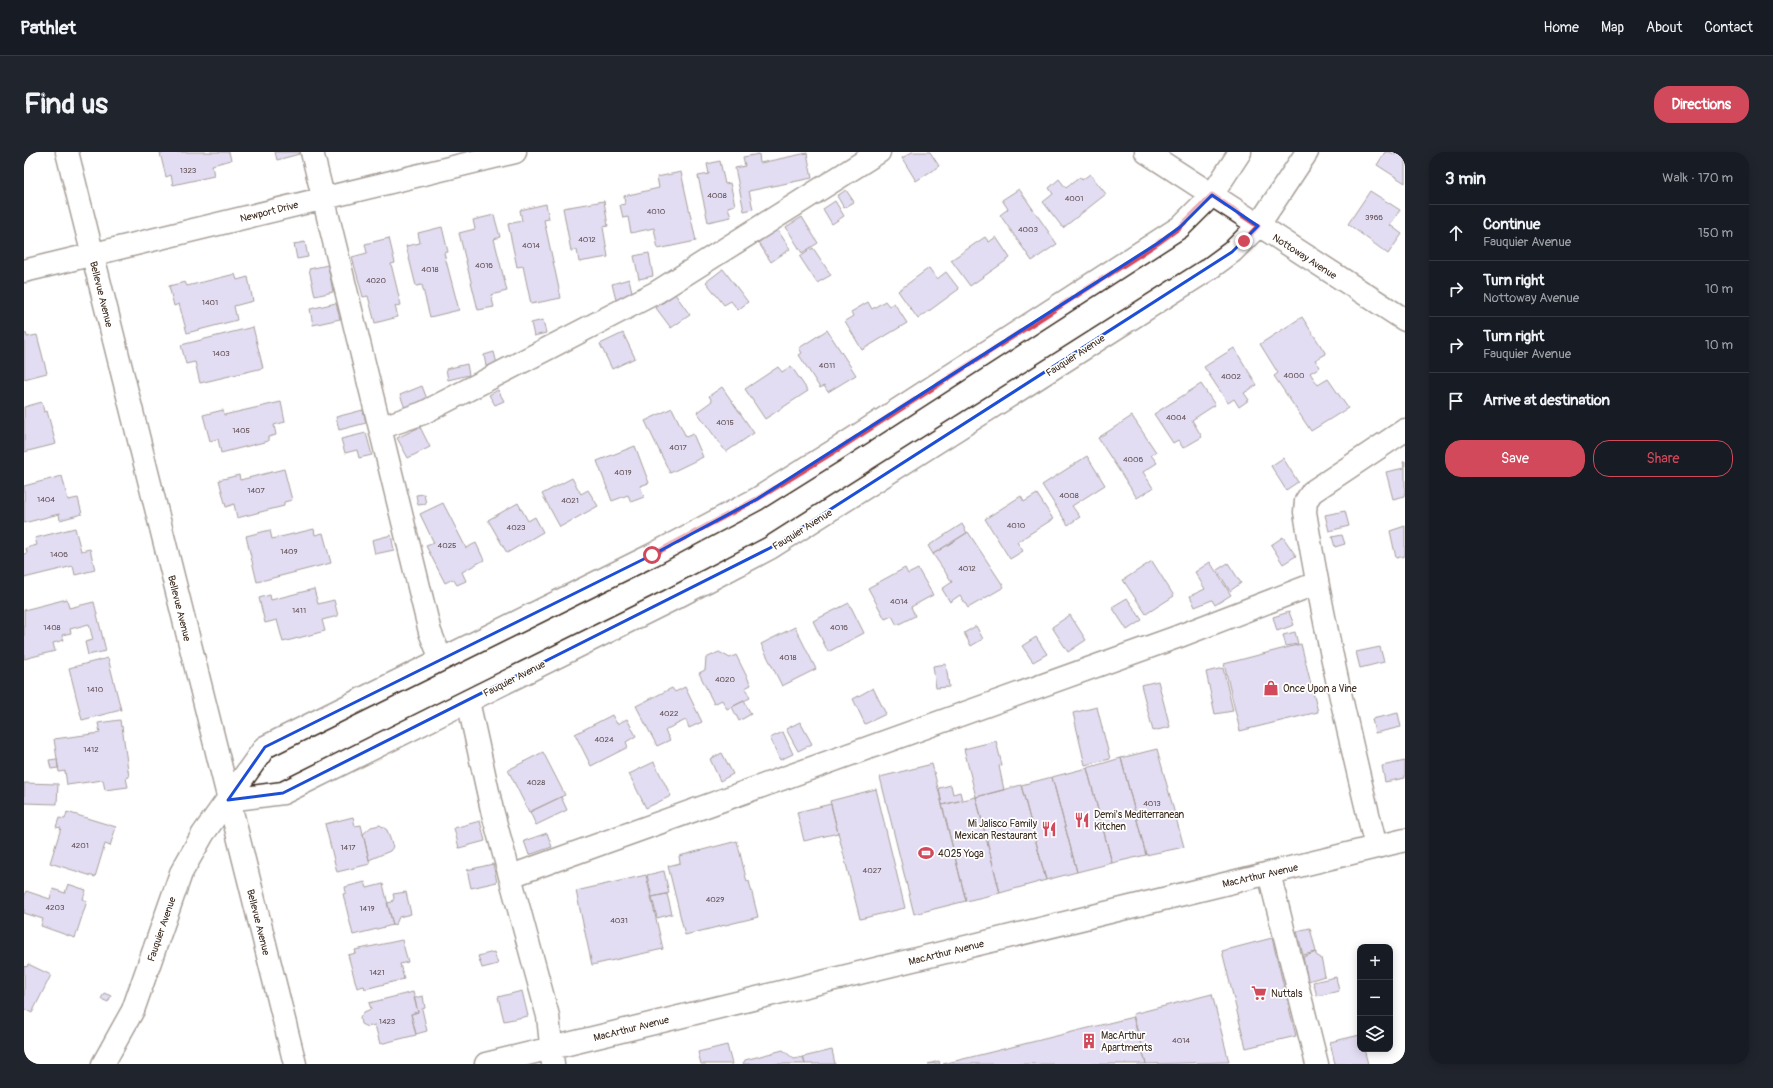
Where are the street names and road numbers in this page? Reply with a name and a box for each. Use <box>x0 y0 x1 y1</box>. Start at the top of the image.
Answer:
street label: Newport Drive <box>239 199 300 225</box>
street label: Nottoway Avenue <box>1270 232 1339 282</box>
street label: Bellevue Avenue <box>87 260 115 329</box>
street label: Fauquier Avenue <box>1044 332 1107 379</box>
street label: Fauquier Avenue <box>771 507 835 553</box>
street label: Bellevue Avenue <box>165 574 193 643</box>
street label: Fauquier Avenue <box>482 658 547 700</box>
street label: MacArthur Avenue <box>1221 861 1299 891</box>
street label: Bellevue Avenue <box>244 888 272 957</box>
street label: Fauquier Avenue <box>145 895 179 963</box>
street label: MacArthur Avenue <box>907 938 985 968</box>
street label: MacArthur Avenue <box>592 1014 670 1044</box>

